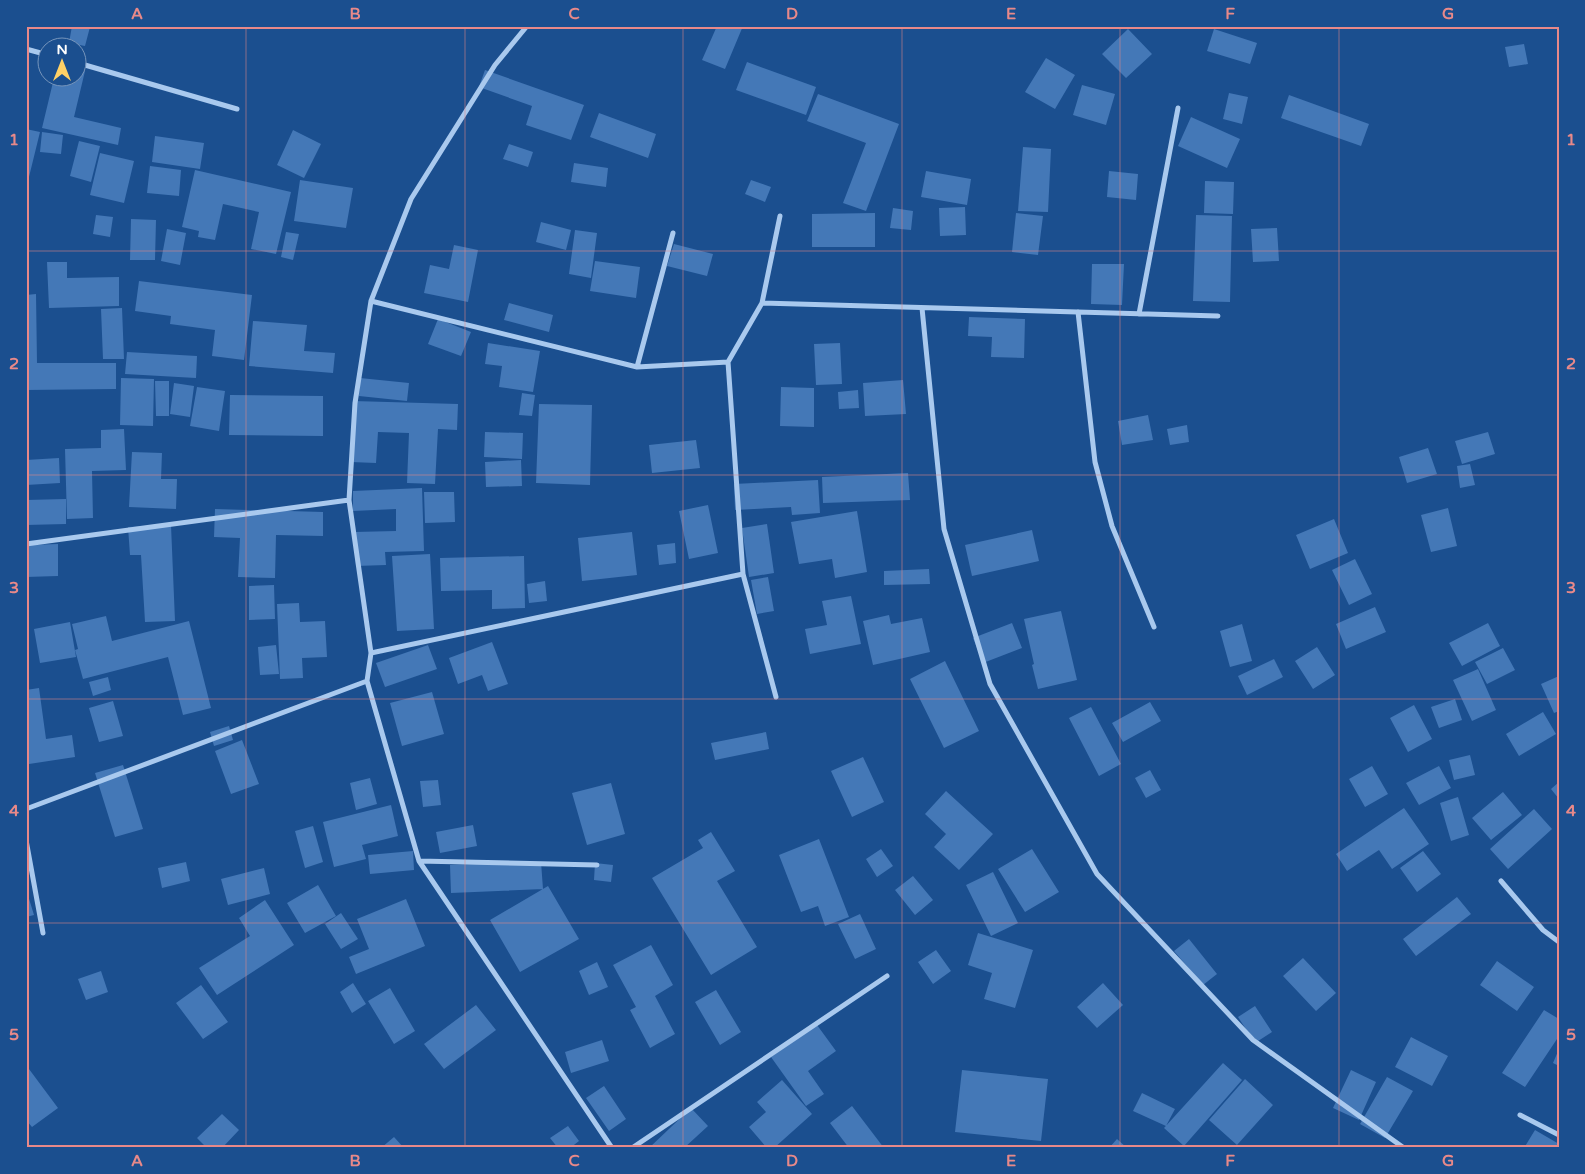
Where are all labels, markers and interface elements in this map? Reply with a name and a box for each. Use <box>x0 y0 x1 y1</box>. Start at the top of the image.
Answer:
text: A <box>131 4 143 24</box>
text: B <box>349 4 361 24</box>
text: C <box>568 4 580 24</box>
text: D <box>786 4 798 24</box>
text: E <box>1006 4 1016 24</box>
text: F <box>1225 4 1235 24</box>
text: G <box>1442 4 1454 24</box>
north arrow <box>38 38 88 88</box>
text: N <box>56 41 68 58</box>
text: 1 <box>9 130 19 150</box>
text: 1 <box>1566 130 1576 150</box>
text: 2 <box>9 354 19 374</box>
text: 2 <box>1566 354 1576 374</box>
text: 3 <box>9 578 19 598</box>
text: 3 <box>1566 578 1576 598</box>
text: 4 <box>9 801 19 821</box>
text: 4 <box>1566 801 1576 821</box>
text: 5 <box>9 1025 19 1045</box>
text: 5 <box>1566 1025 1576 1045</box>
text: A <box>131 1151 143 1171</box>
text: B <box>349 1151 361 1171</box>
text: C <box>568 1151 580 1171</box>
text: D <box>786 1151 798 1171</box>
text: E <box>1006 1151 1016 1171</box>
text: F <box>1225 1151 1235 1171</box>
text: G <box>1442 1151 1454 1171</box>

